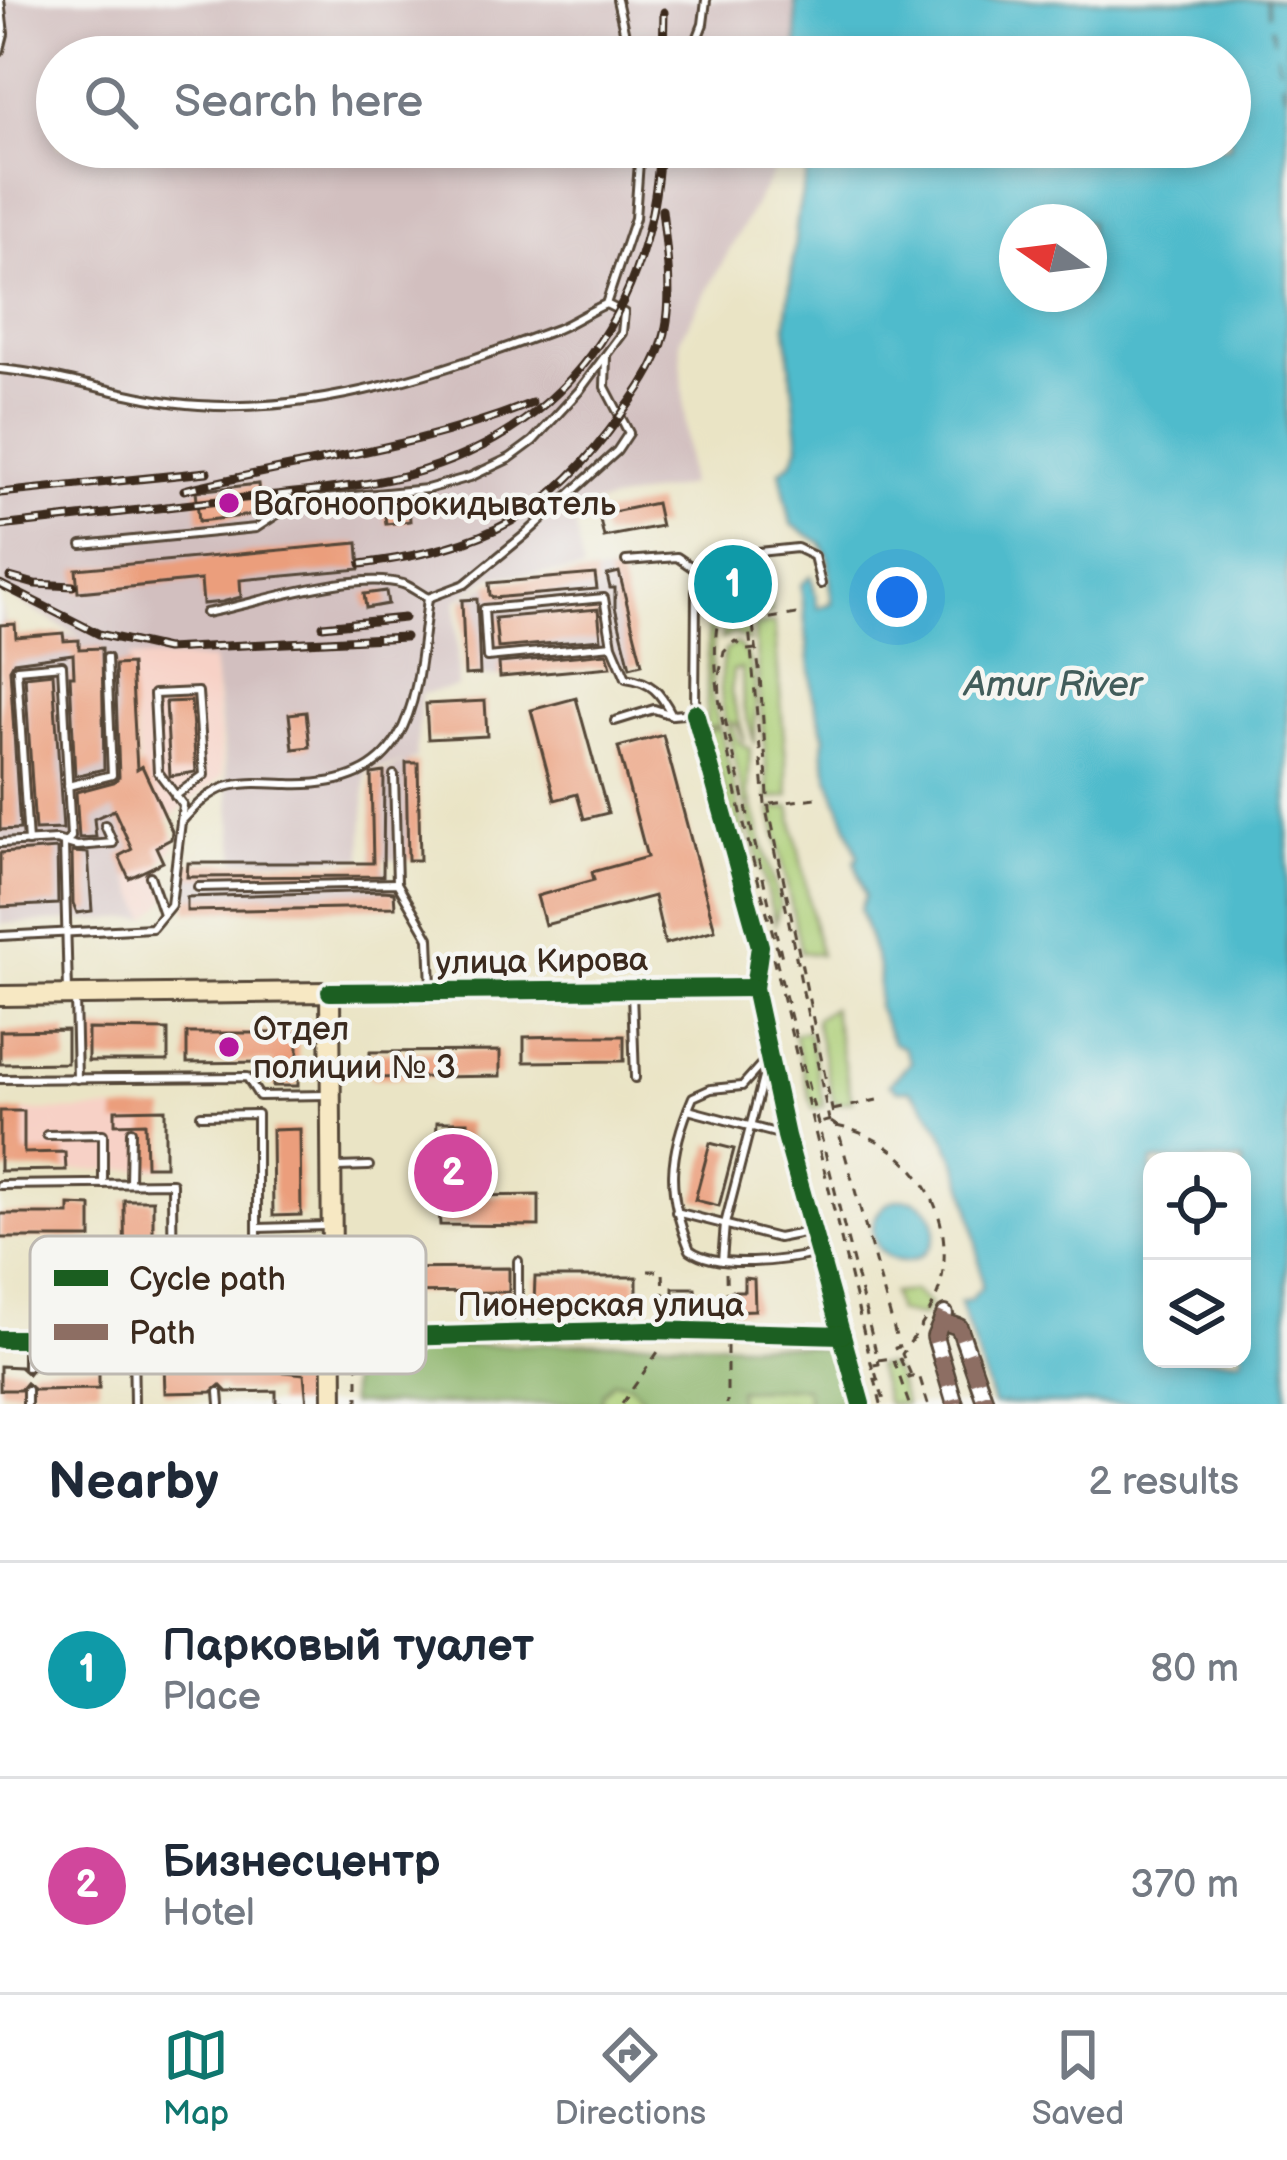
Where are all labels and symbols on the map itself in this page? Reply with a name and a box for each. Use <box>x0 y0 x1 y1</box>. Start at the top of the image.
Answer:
north arrow <box>999 204 1107 312</box>
place label: Вагоноопрокидыватель <box>253 485 616 525</box>
marker: Вагоноопрокидыватель <box>216 490 242 516</box>
pin: 1 <box>694 539 772 629</box>
your location <box>867 567 927 627</box>
water label: Amur River <box>962 664 1145 707</box>
street label: улица Кирова <box>435 940 649 984</box>
place label: Отдел полиции № 3 <box>253 1010 456 1088</box>
marker: Отдел полиции № 3 <box>216 1034 242 1060</box>
pin: 2 <box>414 1128 492 1218</box>
legend <box>30 1236 426 1374</box>
text: Cycle path <box>129 1260 286 1300</box>
street label: Пионерская улица <box>457 1286 745 1326</box>
text: Path <box>129 1314 196 1354</box>

